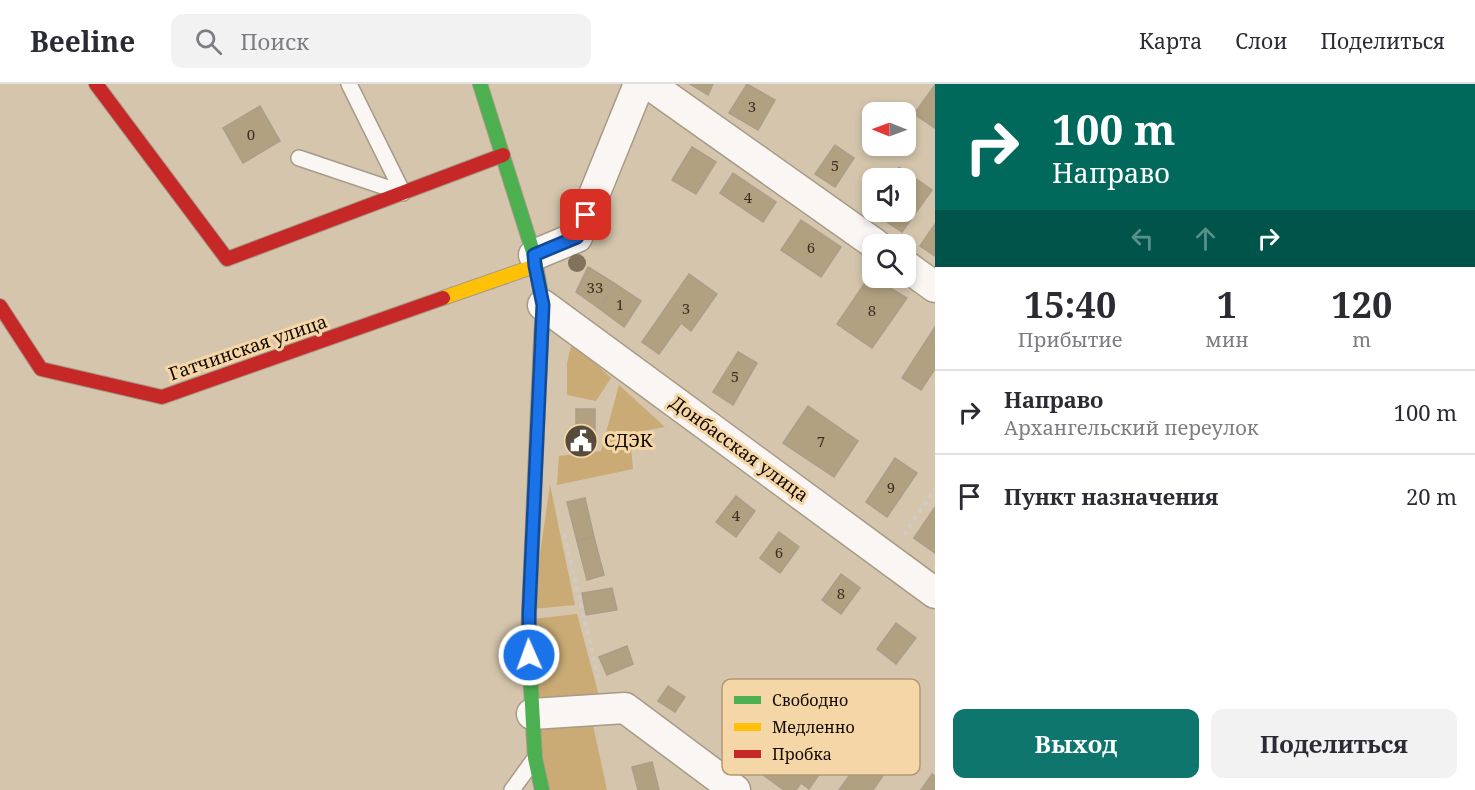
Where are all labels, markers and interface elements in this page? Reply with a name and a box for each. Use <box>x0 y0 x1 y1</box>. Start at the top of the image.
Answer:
search box <box>171 14 591 68</box>
text: Beeline <box>30 22 135 60</box>
icon: search <box>192 25 225 58</box>
text: Поиск <box>240 26 309 56</box>
text: Карта <box>1139 27 1202 55</box>
text: Слои <box>1235 27 1287 55</box>
text: Поделиться <box>1320 27 1445 55</box>
house number: 3 <box>748 96 756 116</box>
text: 100 m <box>1052 100 1176 157</box>
north arrow <box>862 102 916 156</box>
map controls <box>862 102 916 288</box>
icon: right <box>953 108 1031 186</box>
house number: 0 <box>247 124 255 144</box>
text: Направо <box>1052 154 1170 191</box>
house number: 5 <box>831 155 839 175</box>
button: sound <box>862 168 916 222</box>
house number: 4 <box>744 187 753 207</box>
pin <box>560 189 611 240</box>
icon: arrive <box>569 198 602 231</box>
icon: left <box>1126 222 1159 255</box>
icon: ahead <box>1189 222 1222 255</box>
icon: right <box>1252 222 1285 255</box>
button: search <box>862 234 916 288</box>
house number: 6 <box>807 237 815 257</box>
house number: 33 <box>587 277 603 297</box>
text: 15:40 <box>1024 280 1116 329</box>
text: 1 <box>1217 280 1237 329</box>
text: 120 <box>1331 280 1392 329</box>
house number: 1 <box>616 294 624 314</box>
house number: 3 <box>682 298 690 318</box>
house number: 8 <box>868 300 876 320</box>
street label: Гатчинская улица <box>165 309 330 385</box>
text: Прибытие <box>1018 326 1123 353</box>
text: мин <box>1205 326 1249 353</box>
text: m <box>1352 326 1371 353</box>
house number: 5 <box>731 366 739 386</box>
text: Направо <box>1004 384 1103 414</box>
street label: Донбасская улица <box>665 390 814 507</box>
icon: right <box>953 396 986 429</box>
text: 100 m <box>1394 397 1457 427</box>
text: Архангельский переулок <box>1004 414 1259 441</box>
public building icon: СДЭК <box>563 423 599 459</box>
place label: СДЭК <box>604 428 653 452</box>
house number: 7 <box>817 431 825 451</box>
house number: 9 <box>887 477 895 497</box>
icon: arrive <box>953 480 986 513</box>
text: Пункт назначения <box>1004 481 1218 511</box>
text: 20 m <box>1406 481 1457 511</box>
house number: 4 <box>732 505 741 525</box>
house number: 6 <box>775 542 783 562</box>
house number: 8 <box>837 583 845 603</box>
position arrow <box>497 623 561 687</box>
legend <box>722 679 920 775</box>
text: Свободно <box>772 689 848 711</box>
button: Выход <box>953 709 1199 778</box>
button: Поделиться <box>1211 709 1457 778</box>
text: Медленно <box>772 716 855 738</box>
text: Пробка <box>772 743 832 765</box>

